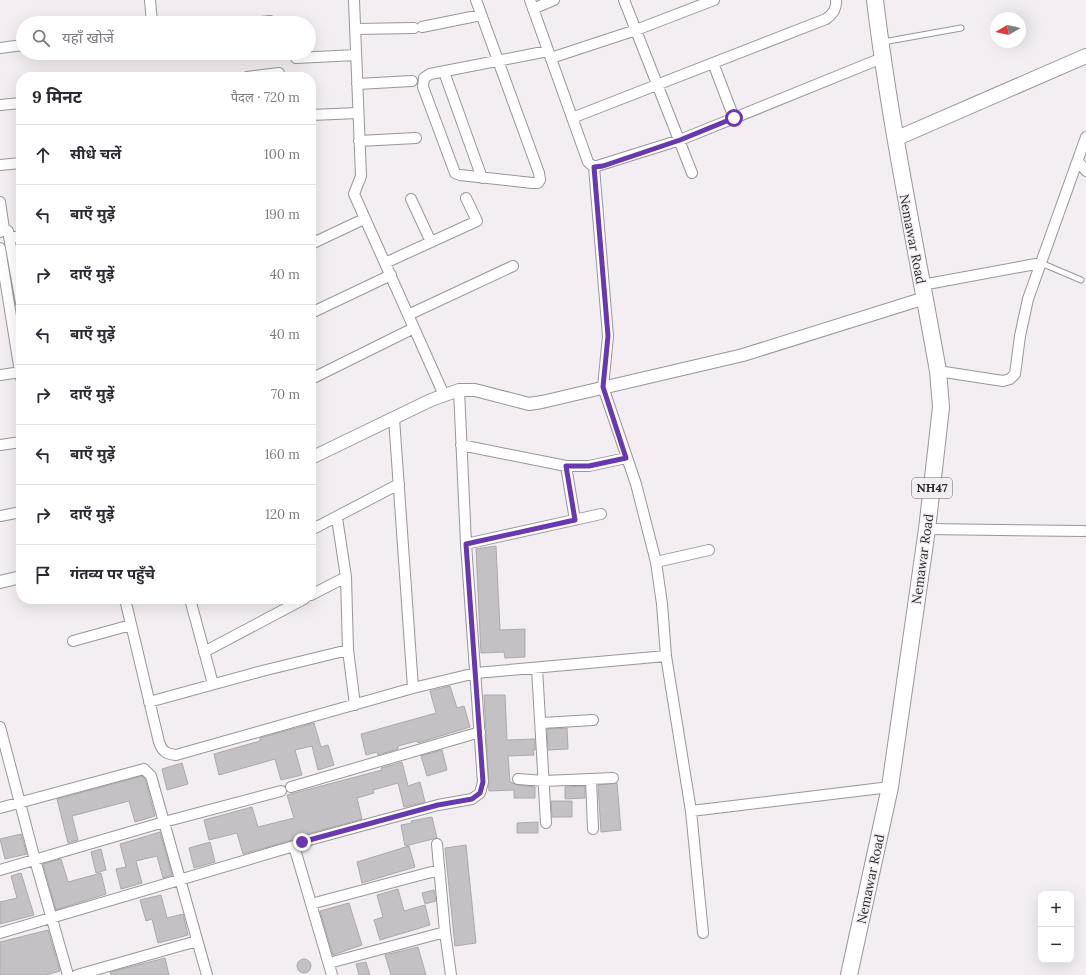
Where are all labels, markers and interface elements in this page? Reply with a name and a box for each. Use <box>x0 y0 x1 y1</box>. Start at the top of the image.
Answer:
north arrow <box>990 12 1026 48</box>
search box <box>16 16 316 60</box>
icon: search <box>30 27 52 49</box>
text: यहाँ खोजें <box>62 28 114 47</box>
text: 9 मिनट <box>32 86 82 108</box>
text: पैदल · 720 m <box>231 89 300 106</box>
route start <box>725 109 743 127</box>
icon: ahead <box>32 144 54 166</box>
text: सीधे चलें <box>70 144 121 163</box>
text: 100 m <box>264 146 300 163</box>
street label: Nemawar Road <box>895 193 930 286</box>
icon: left <box>32 204 54 226</box>
text: बाएँ मुड़ें <box>70 204 115 223</box>
text: 190 m <box>265 206 300 223</box>
icon: right <box>32 264 54 286</box>
text: दाएँ मुड़ें <box>70 264 114 283</box>
text: 40 m <box>270 266 300 283</box>
icon: left <box>32 324 54 346</box>
text: बाएँ मुड़ें <box>70 324 115 343</box>
text: 40 m <box>270 326 300 343</box>
icon: right <box>32 384 54 406</box>
text: दाएँ मुड़ें <box>70 384 114 403</box>
text: 70 m <box>271 386 300 403</box>
icon: left <box>32 444 54 466</box>
text: बाएँ मुड़ें <box>70 444 115 463</box>
text: 160 m <box>265 446 300 463</box>
road number: NH47 <box>912 478 952 498</box>
icon: right <box>32 504 54 526</box>
text: दाएँ मुड़ें <box>70 504 114 523</box>
text: 120 m <box>265 506 300 523</box>
street label: Nemawar Road <box>908 513 937 605</box>
icon: arrive <box>32 564 54 586</box>
text: गंतव्य पर पहुँचे <box>70 564 155 583</box>
route end <box>293 833 311 851</box>
street label: Nemawar Road <box>853 833 888 925</box>
map controls <box>1038 891 1074 963</box>
button: + <box>1038 891 1074 927</box>
button: − <box>1038 927 1074 963</box>

